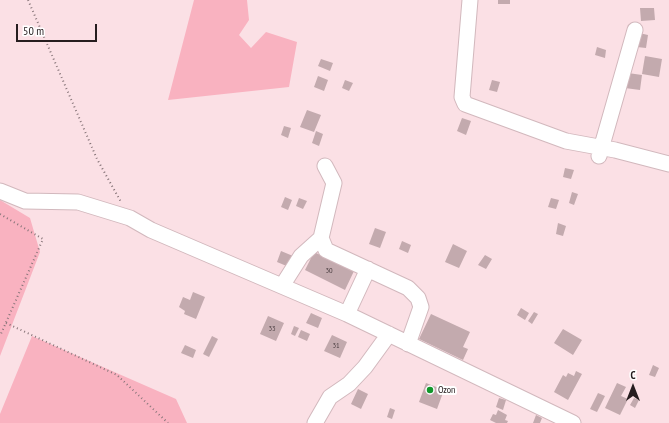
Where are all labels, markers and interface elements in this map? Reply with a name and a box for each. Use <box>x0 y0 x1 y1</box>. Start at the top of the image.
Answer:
scale bar <box>18 16 99 42</box>
text: 50 m <box>23 23 44 38</box>
house number: 30 <box>325 266 333 276</box>
house number: 33 <box>268 324 276 334</box>
house number: 31 <box>332 341 340 351</box>
north arrow <box>613 367 653 407</box>
text: С <box>630 368 636 382</box>
place label: Ozon <box>438 384 456 396</box>
marker: Ozon <box>425 385 435 395</box>

